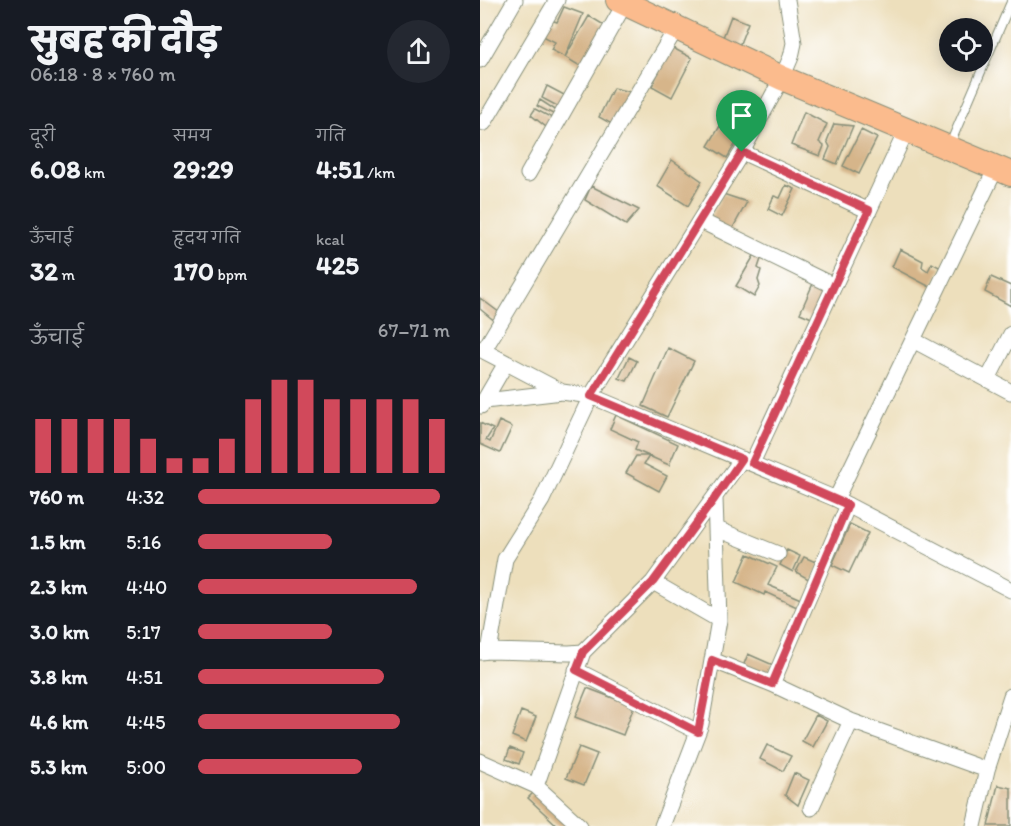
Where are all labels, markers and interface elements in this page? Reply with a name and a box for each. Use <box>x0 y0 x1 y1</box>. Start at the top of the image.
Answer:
map controls <box>939 18 993 72</box>
button: locate <box>939 18 993 72</box>
text: सुबह की दौड़ <box>30 20 219 59</box>
button: share <box>387 20 450 83</box>
text: 06:18 · 8 × 760 m <box>30 62 176 86</box>
pin <box>716 90 767 152</box>
icon: arrive <box>725 99 758 132</box>
text: दूरी <box>30 126 55 145</box>
text: समय <box>173 126 211 145</box>
text: गति <box>316 126 345 145</box>
text: 6.08 <box>30 153 80 185</box>
text: 29:29 <box>173 153 234 185</box>
text: 4:51 <box>316 153 364 185</box>
text: km <box>80 163 105 182</box>
text: /km <box>364 163 395 182</box>
text: ऊँचाई <box>30 228 73 247</box>
text: हृदय गति <box>173 228 240 247</box>
text: kcal <box>316 230 344 249</box>
text: 425 <box>316 249 359 281</box>
text: 32 <box>30 255 58 287</box>
text: 170 <box>173 255 214 287</box>
text: m <box>58 265 75 284</box>
text: bpm <box>214 265 247 284</box>
text: 67–71 m <box>378 318 450 342</box>
text: ऊँचाई <box>30 325 84 349</box>
text: 760 m <box>30 485 84 509</box>
text: 4:32 <box>126 485 164 509</box>
text: 1.5 km <box>30 530 86 554</box>
text: 5:16 <box>126 530 161 554</box>
text: 2.3 km <box>30 575 87 599</box>
text: 4:40 <box>126 575 167 599</box>
text: 3.0 km <box>30 620 89 644</box>
text: 5:17 <box>126 620 161 644</box>
text: 3.8 km <box>30 665 88 689</box>
text: 4:51 <box>126 665 163 689</box>
text: 4.6 km <box>30 710 88 734</box>
text: 4:45 <box>126 710 165 734</box>
text: 5.3 km <box>30 755 87 779</box>
text: 5:00 <box>126 755 166 779</box>

